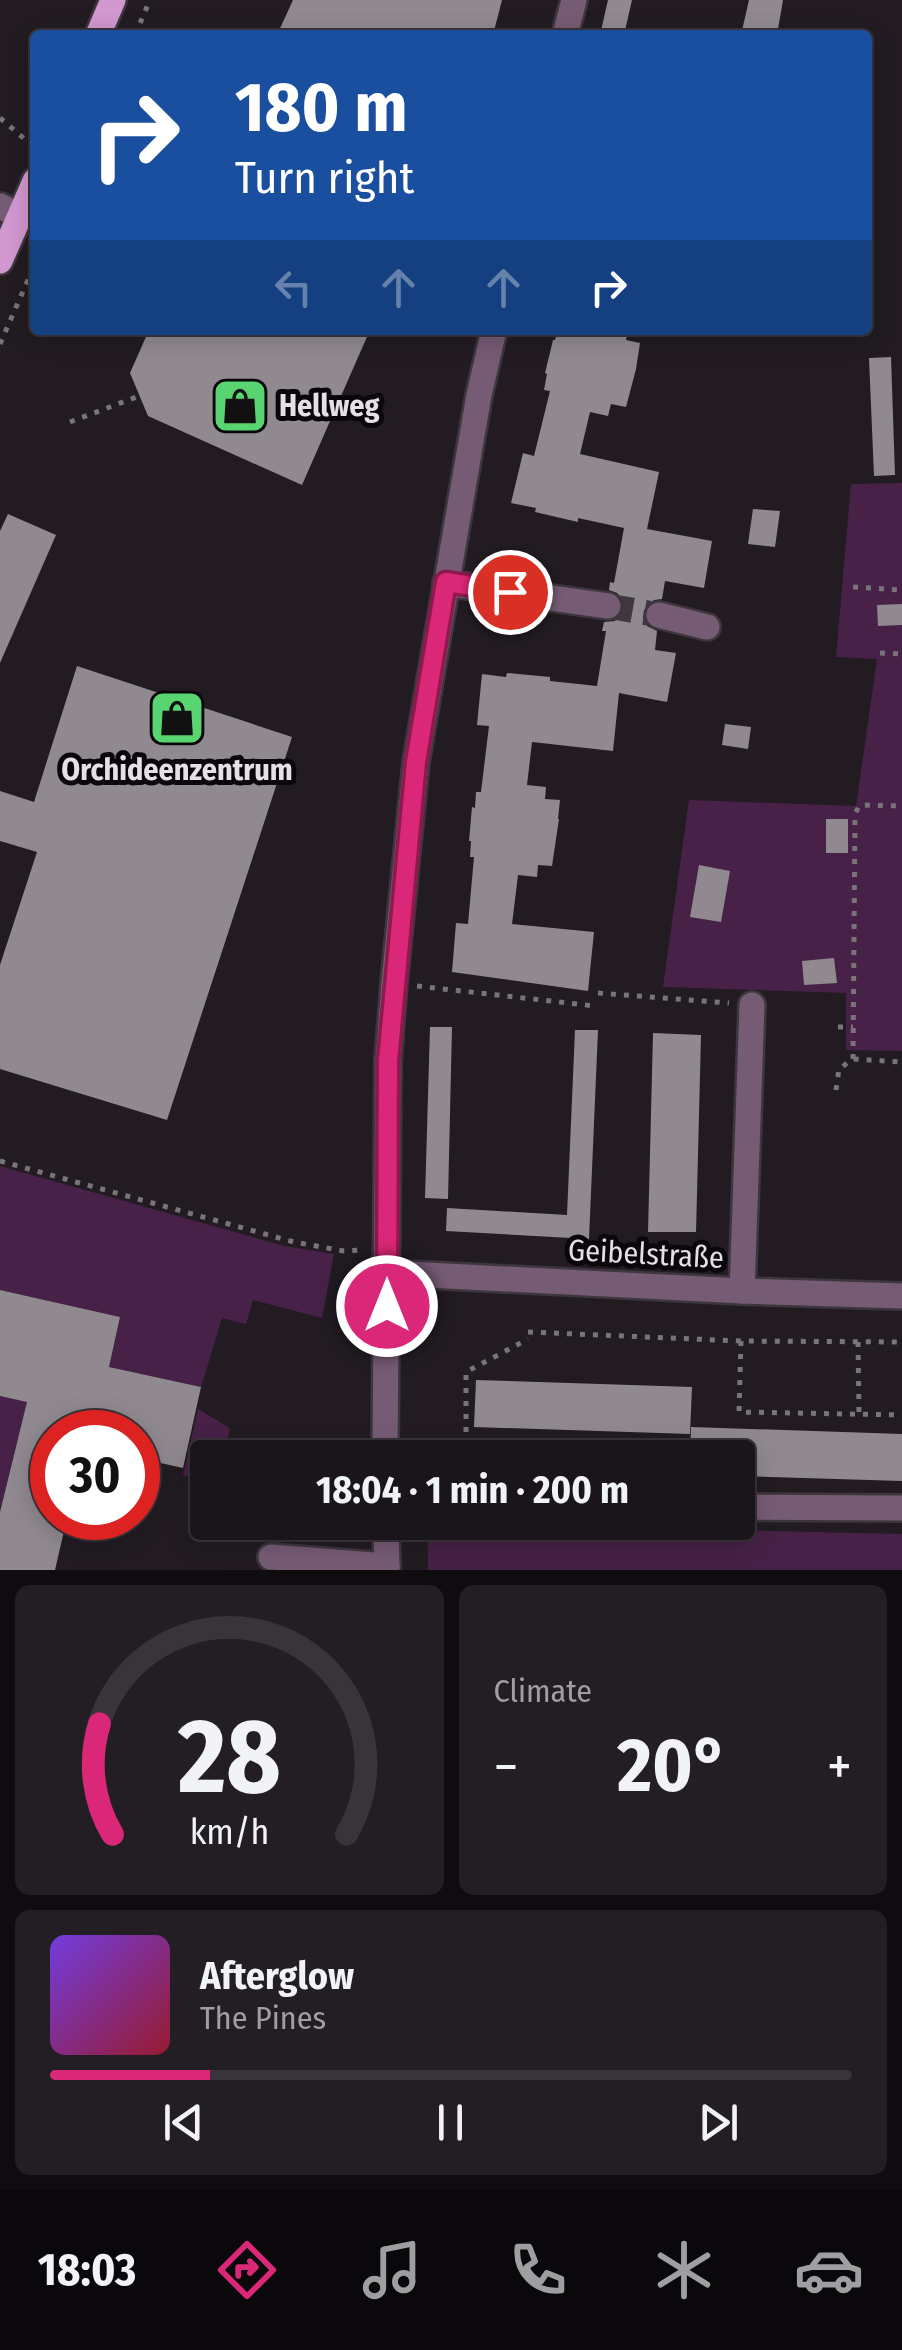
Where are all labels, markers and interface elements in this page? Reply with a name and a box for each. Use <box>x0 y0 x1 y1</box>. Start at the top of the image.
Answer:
text: 180 m <box>235 66 408 150</box>
icon: right <box>70 70 200 200</box>
text: Turn right <box>235 151 414 205</box>
icon: left <box>266 260 321 315</box>
icon: ahead <box>371 260 426 315</box>
icon: ahead <box>476 260 531 315</box>
icon: right <box>581 260 636 315</box>
shop icon: Hellweg <box>210 376 270 436</box>
place label: Hellweg <box>279 388 379 424</box>
pin <box>468 550 553 635</box>
icon: arrive <box>483 565 538 620</box>
shop icon: Orchideenzentrum <box>147 688 207 748</box>
place label: Orchideenzentrum <box>61 752 293 788</box>
street label: Geibelstraße <box>567 1232 725 1276</box>
position arrow <box>335 1254 439 1358</box>
speed limit sign: 30 <box>30 1410 160 1540</box>
text: 18:04 · 1 min · 200 m <box>316 1467 629 1513</box>
text: Climate <box>494 1672 592 1710</box>
text: 28 <box>177 1695 281 1820</box>
text: 20° <box>617 1721 728 1811</box>
text: − <box>494 1734 518 1800</box>
text: + <box>827 1734 852 1800</box>
text: km/h <box>189 1811 269 1853</box>
text: Afterglow <box>200 1953 354 1999</box>
text: The Pines <box>200 1999 326 2037</box>
icon: previous <box>156 2095 211 2150</box>
icon: pause <box>423 2095 478 2150</box>
icon: next <box>691 2095 746 2150</box>
icon: directions <box>212 2235 282 2305</box>
icon: music <box>357 2235 427 2305</box>
icon: phone <box>503 2235 573 2305</box>
icon: climate <box>649 2235 719 2305</box>
icon: car <box>794 2235 864 2305</box>
text: 18:03 <box>38 2243 136 2297</box>

